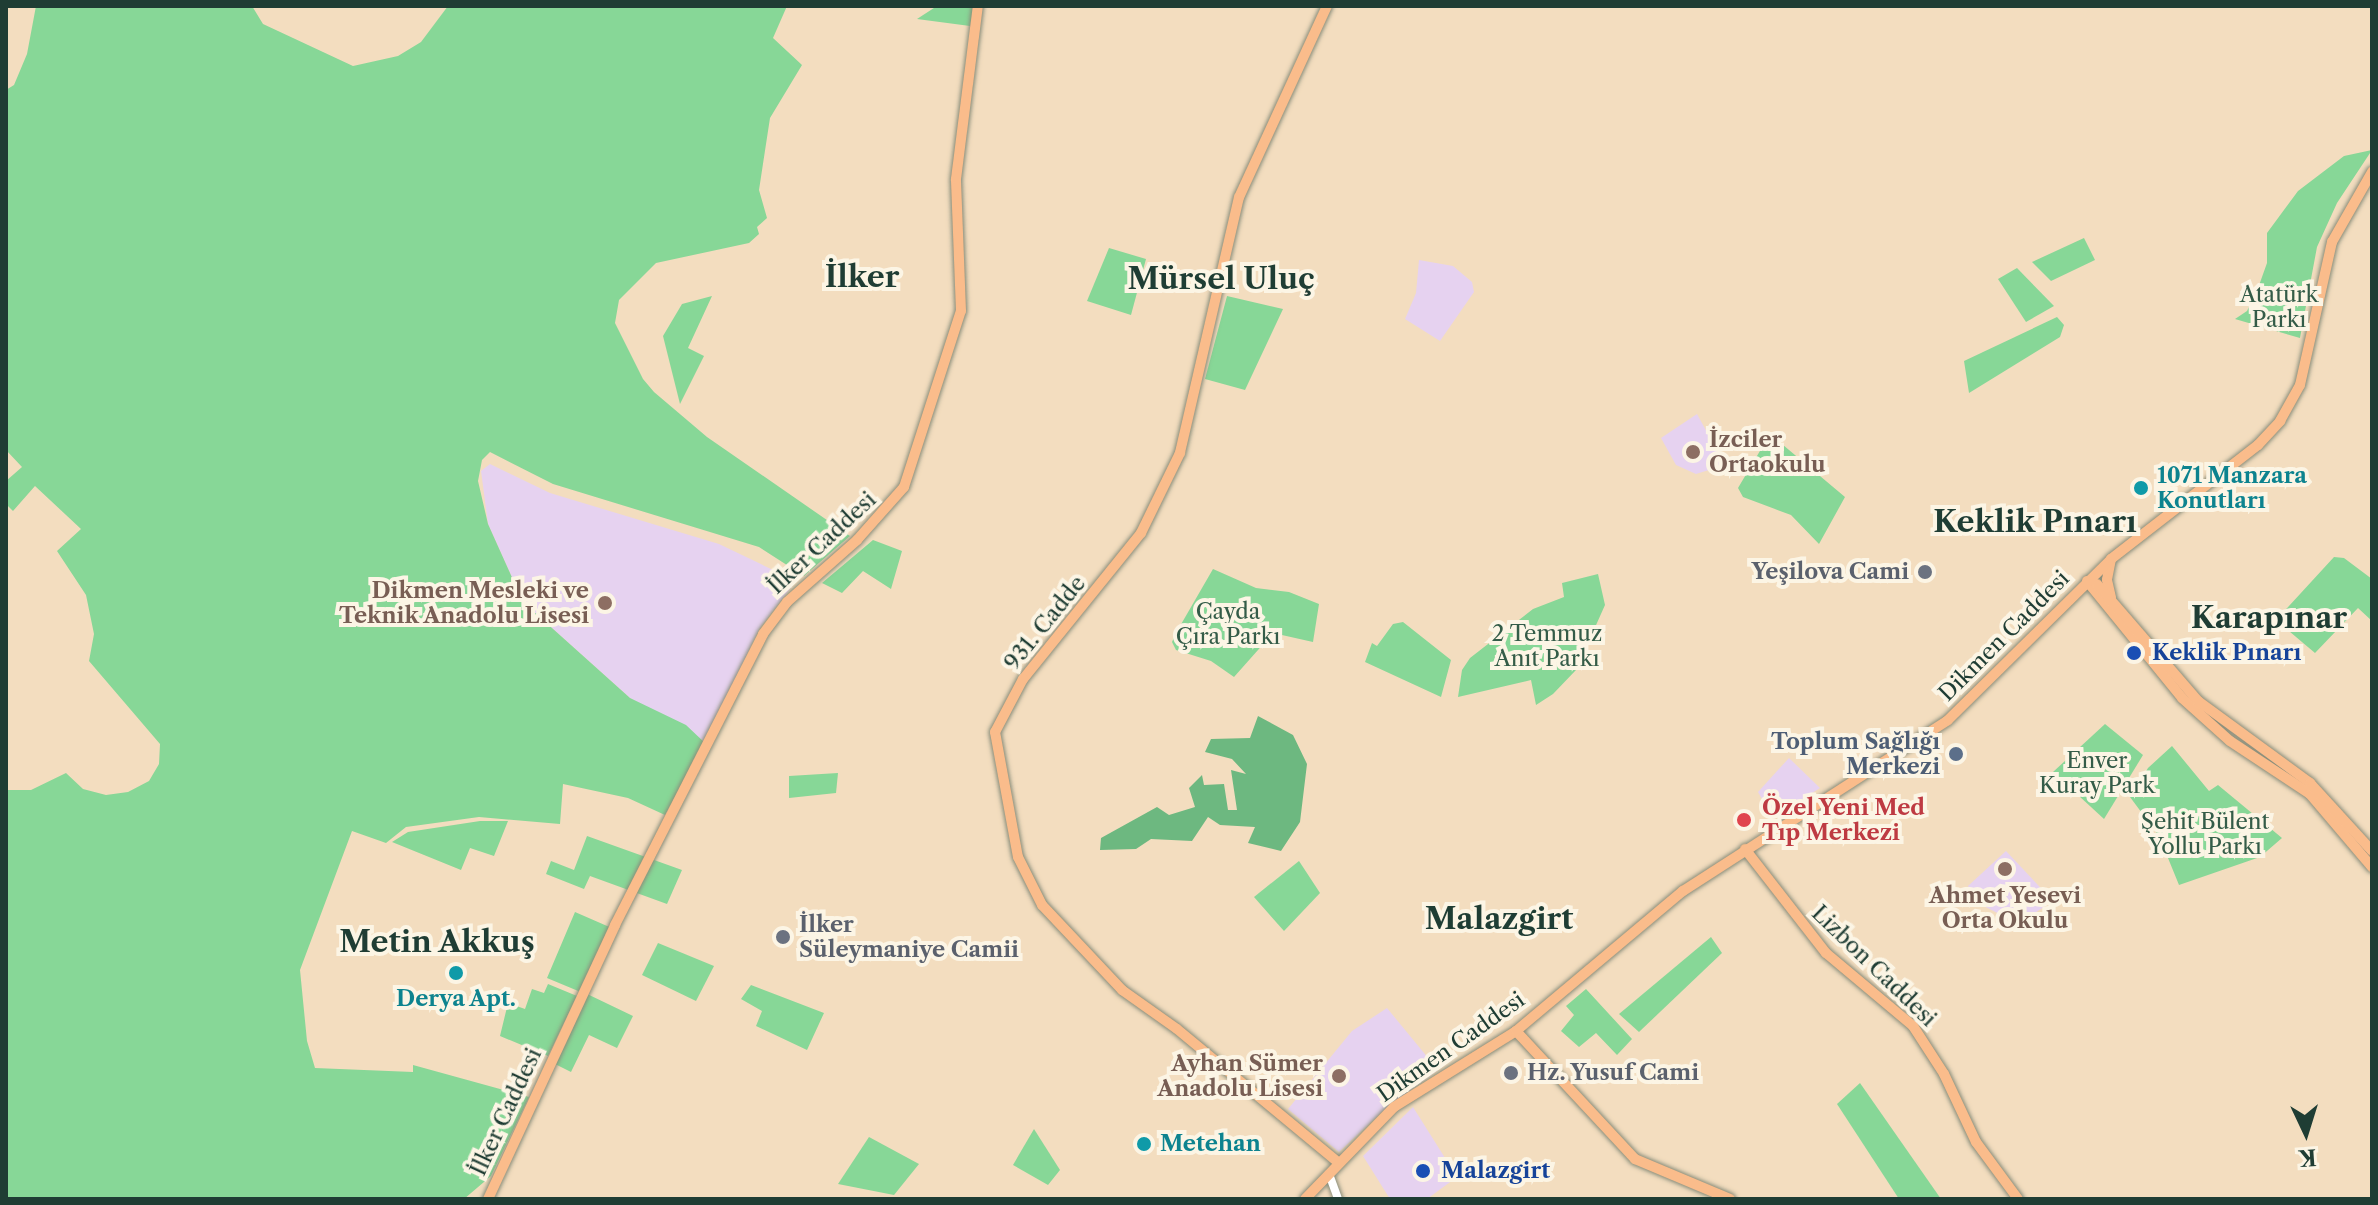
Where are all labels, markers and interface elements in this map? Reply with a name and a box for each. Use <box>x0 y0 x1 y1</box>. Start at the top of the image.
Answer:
district label: İlker <box>825 259 899 295</box>
district label: Mürsel Uluç <box>1127 261 1315 297</box>
park label: Atatürk Parkı <box>2240 281 2318 332</box>
place label: İzciler Ortaokulu <box>1709 426 1826 478</box>
marker: İzciler Ortaokulu <box>1684 443 1702 461</box>
place label: 1071 Manzara Konutları <box>2157 462 2307 514</box>
marker: 1071 Manzara Konutları <box>2132 479 2150 497</box>
street label: İlker Caddesi <box>763 486 881 600</box>
district label: Keklik Pınarı <box>1933 504 2137 540</box>
place label: Yeşilova Cami <box>1751 559 1909 585</box>
marker: Yeşilova Cami <box>1916 563 1934 581</box>
street label: Dikmen Caddesi <box>1933 565 2075 707</box>
street label: 931. Cadde <box>999 571 1091 675</box>
place label: Dikmen Mesleki ve Teknik Anadolu Lisesi <box>338 577 589 628</box>
marker: Dikmen Mesleki ve Teknik Anadolu Lisesi <box>596 594 614 612</box>
park label: Çayda Çıra Parkı <box>1176 598 1280 650</box>
district label: Karapınar <box>2191 600 2347 636</box>
park label: 2 Temmuz Anıt Parkı <box>1491 620 1603 672</box>
place label: Keklik Pınarı <box>2152 640 2302 666</box>
marker: Keklik Pınarı <box>2123 642 2145 664</box>
place label: Toplum Sağlığı Merkezi <box>1771 728 1940 780</box>
marker: Toplum Sağlığı Merkezi <box>1947 745 1965 763</box>
park label: Enver Kuray Park <box>2039 747 2155 798</box>
place label: Özel Yeni Med Tıp Merkezi <box>1762 794 1926 846</box>
park label: Şehit Bülent Yollu Parkı <box>2141 808 2269 860</box>
marker: Özel Yeni Med Tıp Merkezi <box>1733 809 1755 831</box>
marker: Ahmet Yesevi Orta Okulu <box>1996 860 2014 878</box>
place label: Ahmet Yesevi Orta Okulu <box>1929 882 2081 934</box>
street label: Lizbon Caddesi <box>1806 900 1942 1032</box>
district label: Malazgirt <box>1425 901 1573 937</box>
place label: İlker Süleymaniye Camii <box>799 911 1019 962</box>
district label: Metin Akkuş <box>339 924 535 960</box>
marker: İlker Süleymaniye Camii <box>774 928 792 946</box>
marker: Derya Apt. <box>447 964 465 982</box>
place label: Derya Apt. <box>395 986 517 1012</box>
street label: Dikmen Caddesi <box>1372 986 1530 1108</box>
street label: İlker Caddesi <box>465 1044 547 1180</box>
place label: Ayhan Sümer Anadolu Lisesi <box>1157 1050 1323 1102</box>
place label: Hz. Yusuf Cami <box>1527 1060 1700 1086</box>
marker: Hz. Yusuf Cami <box>1502 1064 1520 1082</box>
marker: Ayhan Sümer Anadolu Lisesi <box>1330 1067 1348 1085</box>
north arrow <box>2266 1093 2346 1173</box>
place label: Metehan <box>1160 1131 1261 1157</box>
marker: Metehan <box>1135 1135 1153 1153</box>
text: K <box>2298 1143 2317 1172</box>
place label: Malazgirt <box>1441 1158 1550 1184</box>
marker: Malazgirt <box>1412 1160 1434 1182</box>

